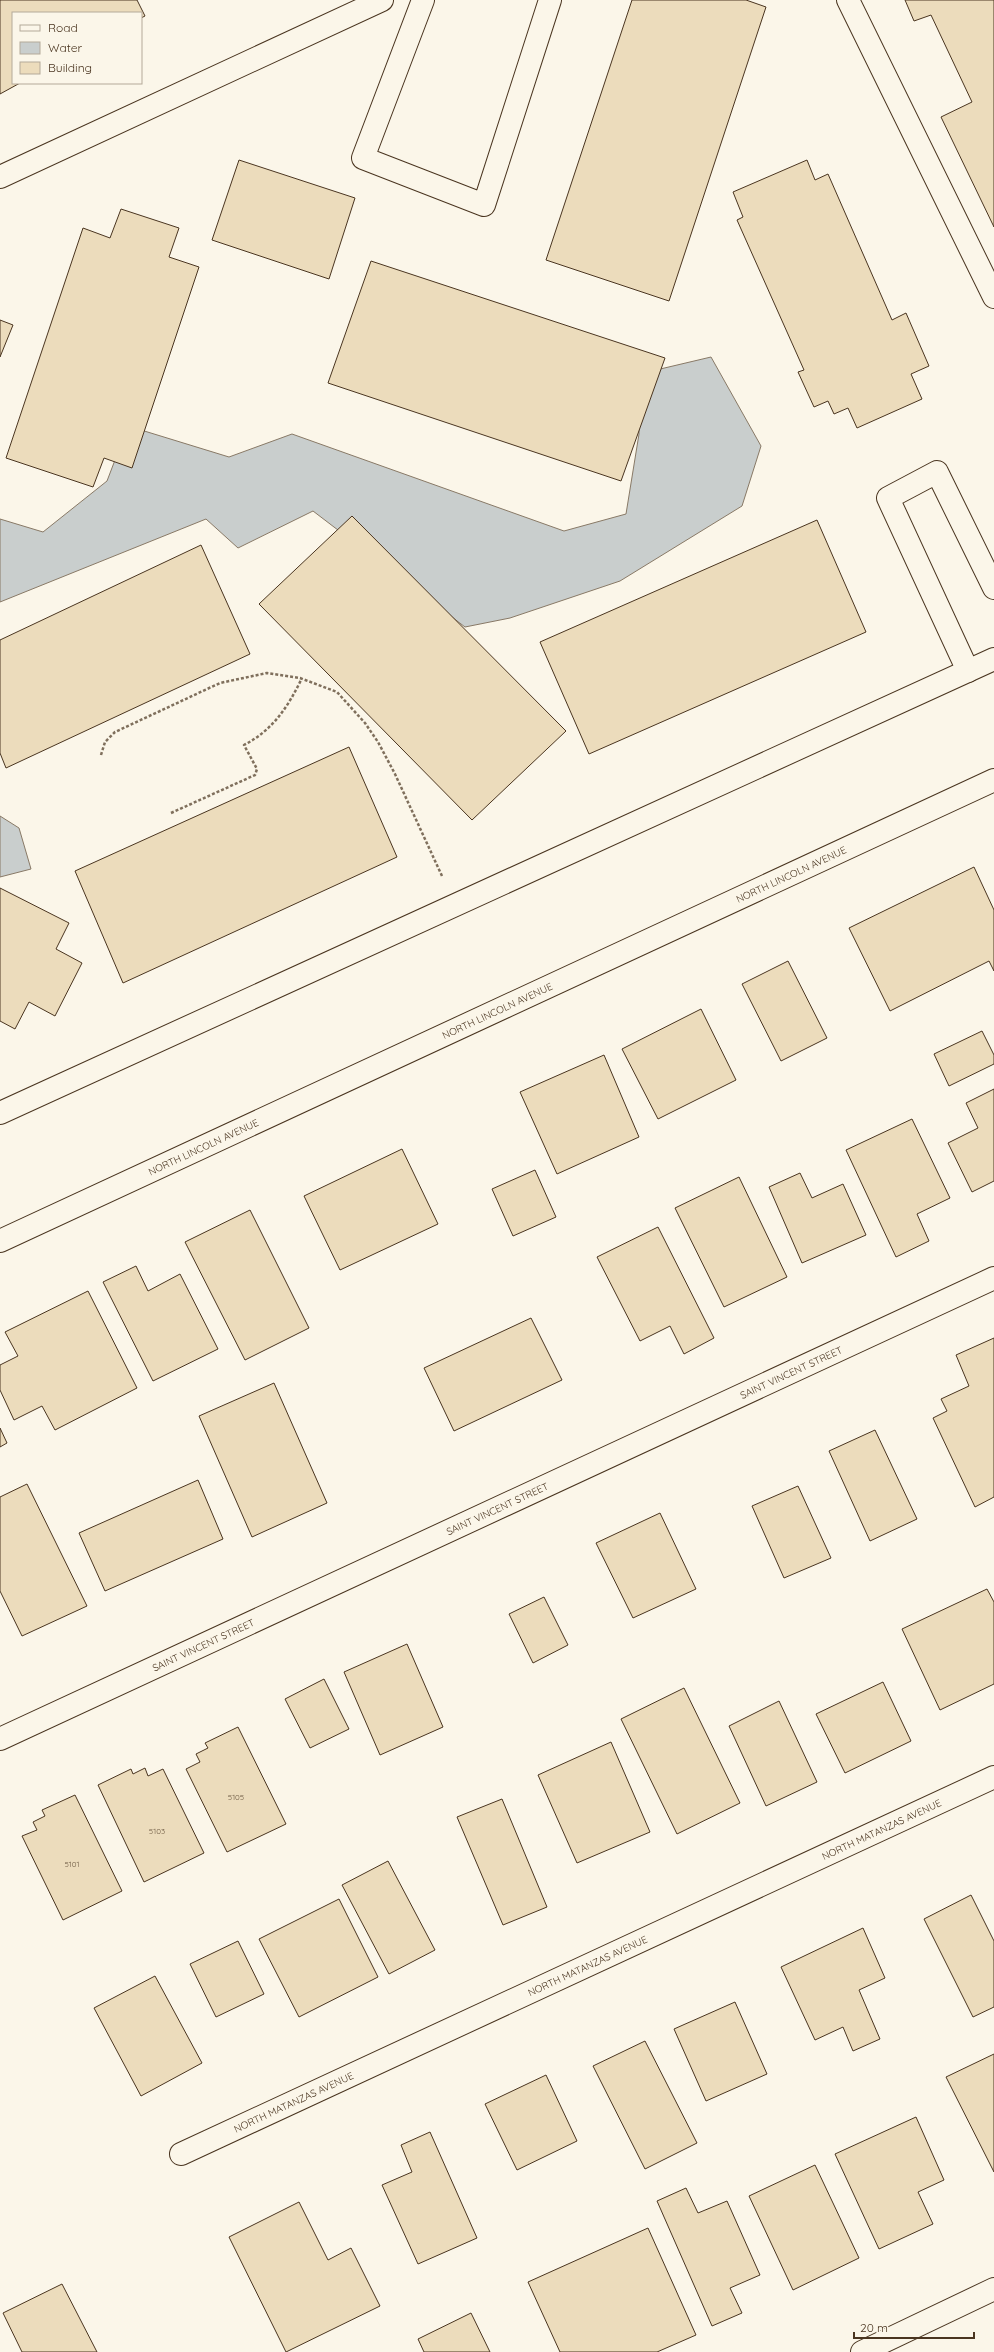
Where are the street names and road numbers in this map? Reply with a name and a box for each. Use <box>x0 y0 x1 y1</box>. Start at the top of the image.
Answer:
street label: NORTH LINCOLN AVENUE <box>734 843 849 906</box>
street label: NORTH LINCOLN AVENUE <box>440 980 555 1042</box>
street label: NORTH LINCOLN AVENUE <box>146 1116 261 1178</box>
street label: SAINT VINCENT STREET <box>738 1343 844 1402</box>
street label: SAINT VINCENT STREET <box>444 1480 551 1538</box>
street label: SAINT VINCENT STREET <box>150 1616 257 1674</box>
street label: NORTH MATANZAS AVENUE <box>820 1796 944 1863</box>
street label: NORTH MATANZAS AVENUE <box>526 1933 650 1999</box>
street label: NORTH MATANZAS AVENUE <box>232 2069 356 2136</box>

